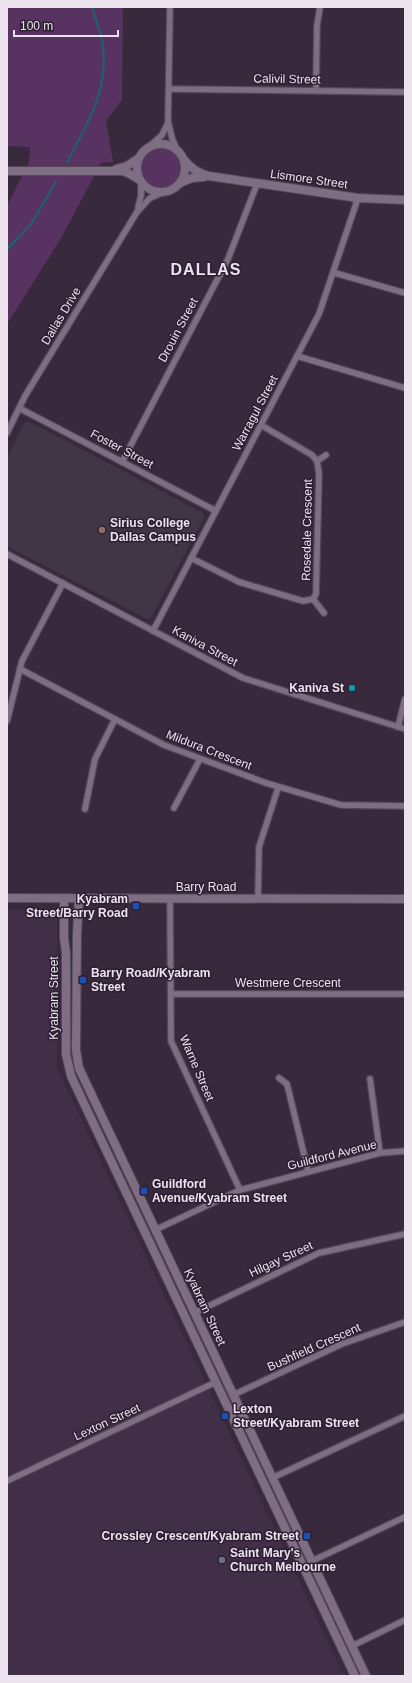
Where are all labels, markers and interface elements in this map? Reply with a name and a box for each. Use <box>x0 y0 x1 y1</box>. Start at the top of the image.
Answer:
scale bar <box>14 12 118 38</box>
text: 100 m <box>20 19 53 33</box>
street label: Calivil Street <box>253 71 321 87</box>
street label: Lismore Street <box>269 167 349 191</box>
district label: DALLAS <box>171 261 241 278</box>
street label: Dallas Drive <box>38 284 84 347</box>
street label: Drouin Street <box>155 295 201 364</box>
street label: Warragul Street <box>229 372 281 453</box>
street label: Foster Street <box>88 427 156 472</box>
street label: Rosedale Crescent <box>299 478 315 581</box>
place label: Sirius College Dallas Campus <box>110 516 196 544</box>
marker: Sirius College Dallas Campus <box>97 525 107 535</box>
street label: Kaniva Street <box>170 623 241 669</box>
place label: Kaniva St <box>289 681 344 695</box>
marker: Kaniva St <box>347 683 357 693</box>
street label: Mildura Crescent <box>164 727 254 773</box>
street label: Barry Road <box>176 880 236 894</box>
place label: Kyabram Street/Barry Road <box>26 892 128 920</box>
marker: Kyabram Street/Barry Road <box>131 901 141 911</box>
street label: Kyabram Street <box>47 956 61 1040</box>
place label: Barry Road/Kyabram Street <box>91 966 210 994</box>
marker: Barry Road/Kyabram Street <box>78 975 88 985</box>
street label: Westmere Crescent <box>235 976 342 990</box>
street label: Warne Street <box>177 1033 217 1104</box>
street label: Guildford Avenue <box>286 1137 379 1173</box>
place label: Guildford Avenue/Kyabram Street <box>152 1177 287 1205</box>
marker: Guildford Avenue/Kyabram Street <box>139 1186 149 1196</box>
street label: Hilgay Street <box>247 1238 316 1280</box>
street label: Kyabram Street <box>181 1266 229 1348</box>
street label: Bushfield Crescent <box>265 1320 363 1374</box>
street label: Lexton Street <box>72 1400 143 1443</box>
place label: Lexton Street/Kyabram Street <box>233 1402 359 1430</box>
marker: Lexton Street/Kyabram Street <box>220 1411 230 1421</box>
place label: Crossley Crescent/Kyabram Street <box>102 1529 299 1543</box>
marker: Crossley Crescent/Kyabram Street <box>302 1531 312 1541</box>
place label: Saint Mary's Church Melbourne <box>230 1546 336 1574</box>
marker: Saint Mary's Church Melbourne <box>217 1555 227 1565</box>

